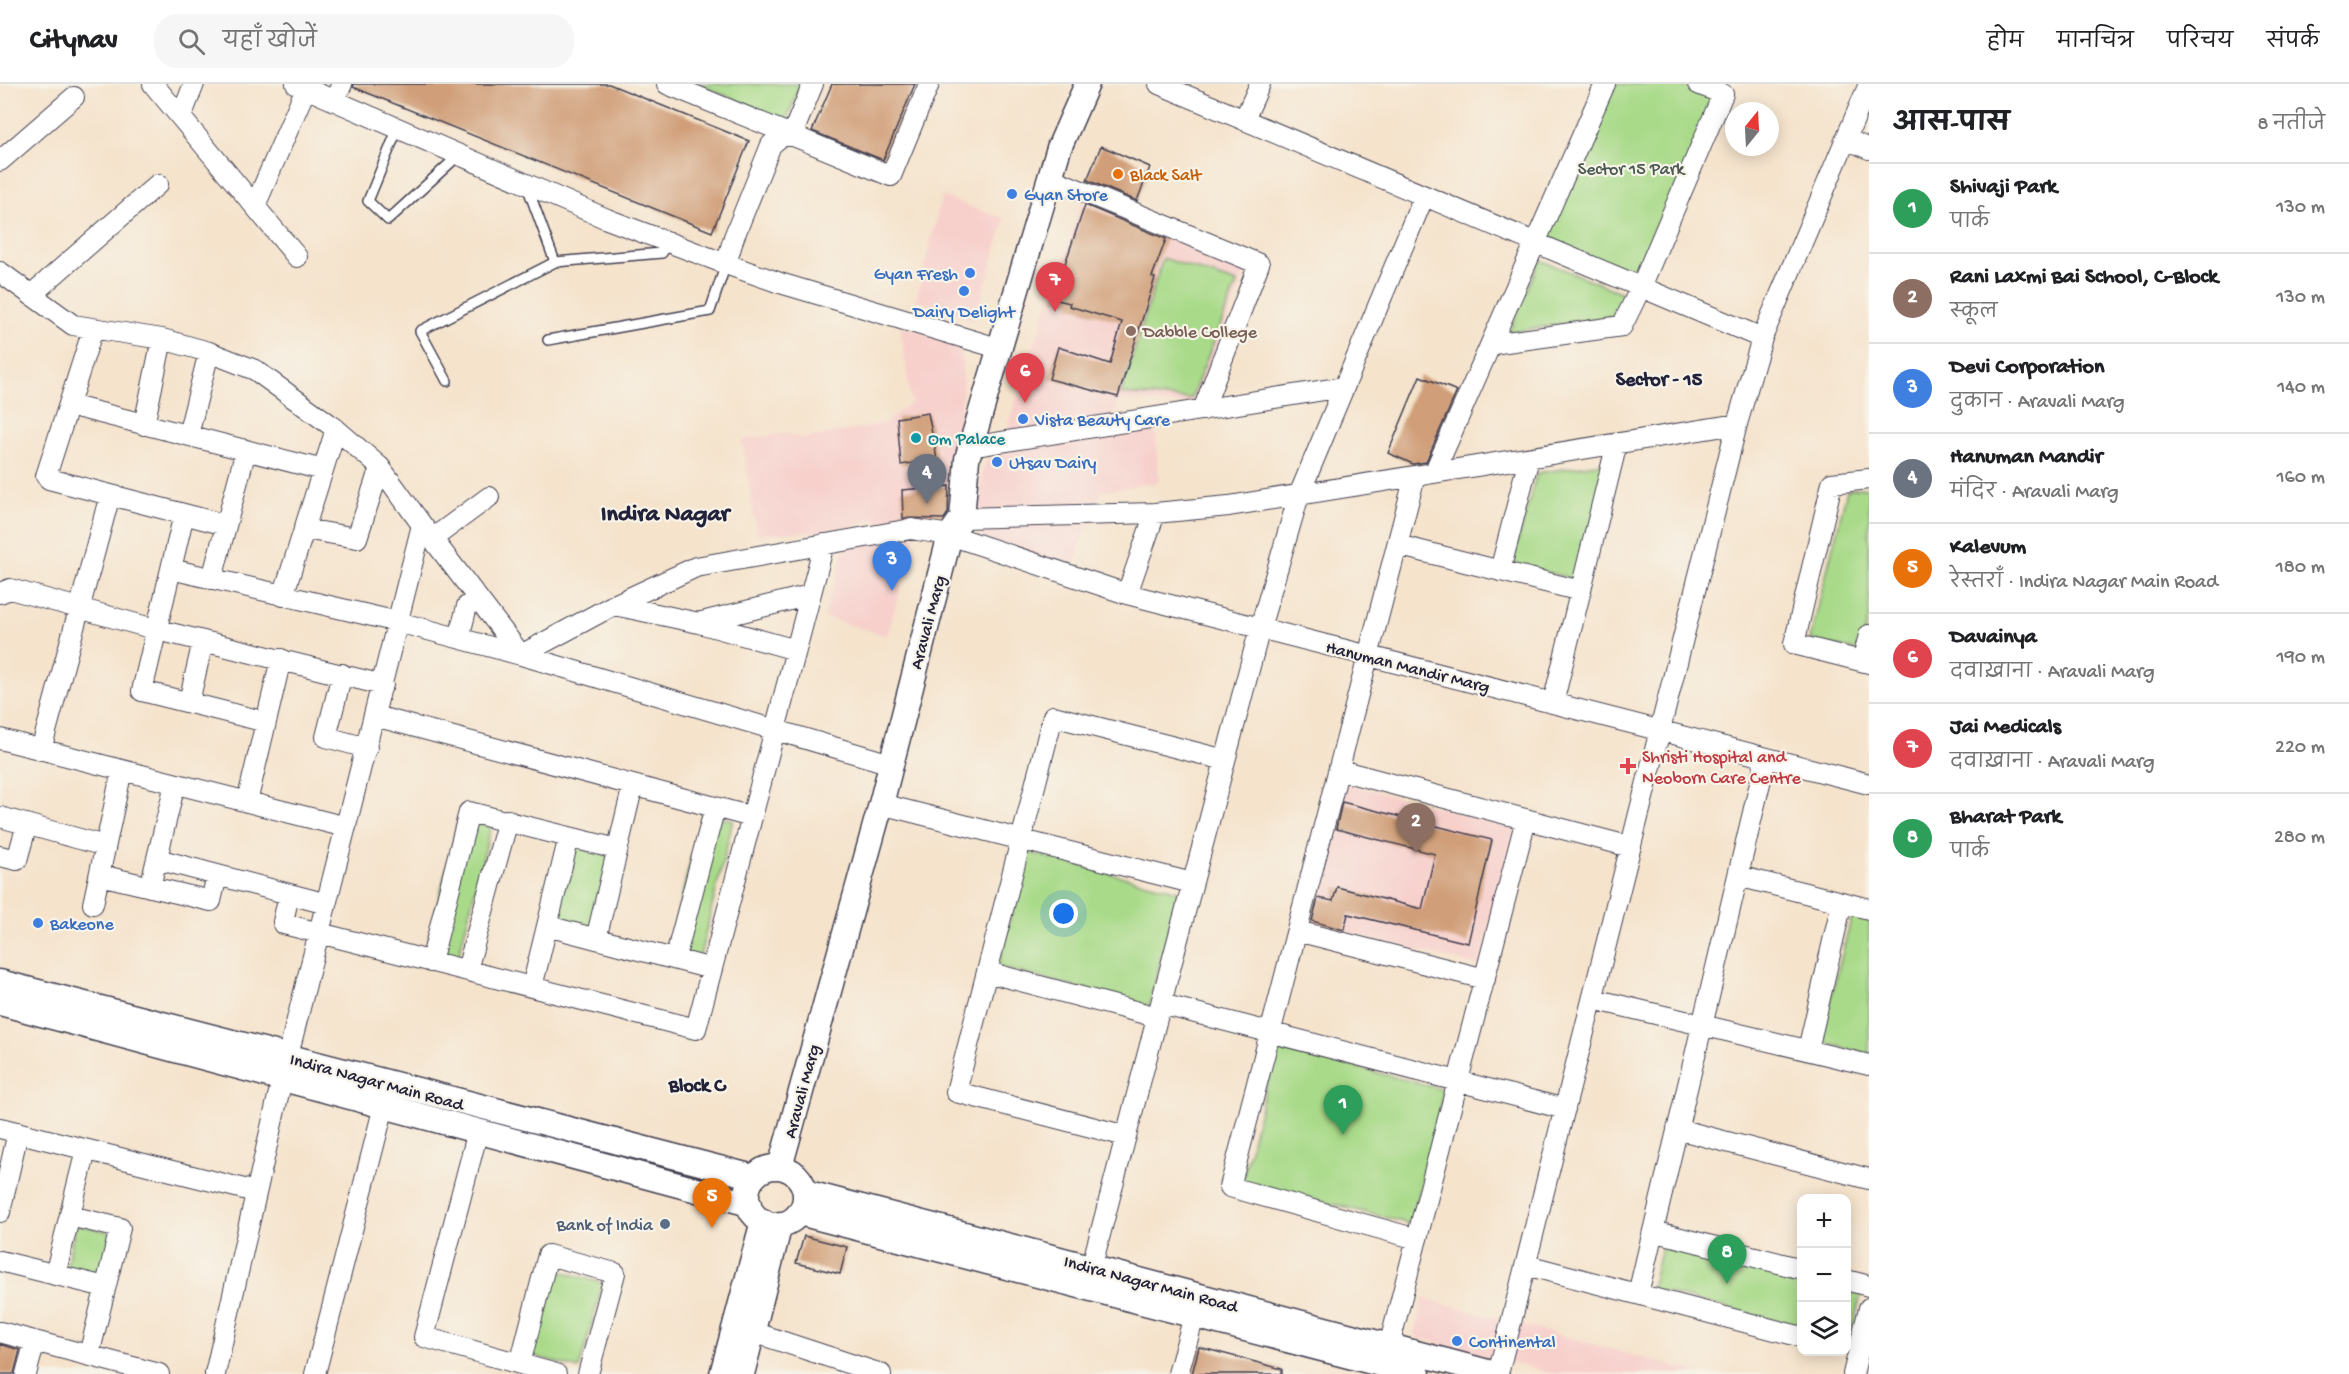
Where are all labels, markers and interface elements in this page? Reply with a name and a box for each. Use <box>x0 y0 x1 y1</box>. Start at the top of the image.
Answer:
search box <box>154 14 574 68</box>
text: Citynav <box>30 25 118 58</box>
icon: search <box>175 25 208 58</box>
text: यहाँ खोजें <box>223 30 317 56</box>
text: होम <box>1987 31 2024 56</box>
text: मानचित्र <box>2057 31 2134 56</box>
text: परिचय <box>2167 31 2233 56</box>
text: संपर्क <box>2266 31 2319 56</box>
north arrow <box>1725 102 1779 156</box>
text: आस-पास <box>1893 110 2010 141</box>
text: 8 नतीजे <box>2257 114 2325 137</box>
park label: Sector 15 Park <box>1578 160 1686 181</box>
place label: Black Salt <box>1129 166 1203 187</box>
marker: Black Salt <box>1111 167 1125 181</box>
text: Shivaji Park <box>1950 175 2057 201</box>
place label: Gyan Store <box>1024 186 1108 207</box>
marker: Gyan Store <box>1005 187 1019 201</box>
text: 1 <box>1908 197 1917 220</box>
text: 130 m <box>2276 197 2325 220</box>
text: पार्क <box>1950 212 1989 235</box>
pin: 7 <box>1036 262 1074 312</box>
place label: Gyan Fresh <box>874 265 958 286</box>
text: Rani Laxmi Bai School, C-Block <box>1950 265 2218 291</box>
marker: Gyan Fresh <box>963 266 977 280</box>
marker: Dairy Delight <box>957 284 971 298</box>
text: 2 <box>1908 287 1917 310</box>
text: 130 m <box>2276 287 2325 310</box>
text: स्कूल <box>1950 302 1998 325</box>
place label: Dairy Delight <box>912 303 1016 324</box>
place label: Dabble College <box>1142 323 1258 344</box>
marker: Dabble College <box>1124 324 1138 338</box>
pin: 6 <box>1006 354 1044 403</box>
text: Devi Corporation <box>1950 355 2104 381</box>
district label: Sector - 15 <box>1616 370 1703 393</box>
text: 3 <box>1907 377 1918 400</box>
text: 140 m <box>2277 377 2325 400</box>
text: दुकान · Aravali Marg <box>1950 392 2125 415</box>
place label: Vista Beauty Care <box>1034 411 1171 432</box>
marker: Vista Beauty Care <box>1016 412 1030 426</box>
place label: Om Palace <box>928 430 1006 451</box>
marker: Om Palace <box>909 431 923 445</box>
text: Hanuman Mandir <box>1950 445 2102 471</box>
pin: 4 <box>908 454 946 504</box>
place label: Utsav Dairy <box>1009 454 1097 475</box>
marker: Utsav Dairy <box>990 455 1004 469</box>
text: 4 <box>1908 467 1917 490</box>
text: 160 m <box>2276 467 2325 490</box>
text: मंदिर · Aravali Marg <box>1950 482 2119 505</box>
district label: Indira Nagar <box>601 501 732 530</box>
text: Kalevum <box>1950 535 2026 561</box>
pin: 3 <box>872 542 912 591</box>
text: 5 <box>1907 557 1918 580</box>
text: 180 m <box>2276 557 2325 580</box>
text: रेस्तराँ · Indira Nagar Main Road <box>1950 572 2218 595</box>
street label: Aravali Marg <box>907 573 952 672</box>
text: Davainya <box>1950 625 2037 651</box>
street label: Hanuman Mandir Marg <box>1323 638 1491 699</box>
text: 6 <box>1907 647 1918 670</box>
text: 190 m <box>2277 647 2325 670</box>
text: दवाख़ाना · Aravali Marg <box>1950 662 2155 685</box>
text: Jai Medicals <box>1950 715 2061 741</box>
text: 7 <box>1907 737 1918 760</box>
text: 220 m <box>2275 737 2325 760</box>
place label: Shristi Hospital and Neoborn Care Centre <box>1642 748 1801 790</box>
text: दवाख़ाना · Aravali Marg <box>1950 752 2155 775</box>
marker: Shristi Hospital and Neoborn Care Centre <box>1619 757 1637 775</box>
pin: 2 <box>1396 804 1436 853</box>
text: Bharat Park <box>1950 805 2061 831</box>
text: 8 <box>1907 827 1918 850</box>
text: 280 m <box>2274 827 2325 850</box>
text: पार्क <box>1950 842 1989 865</box>
your location <box>1049 899 1078 928</box>
place label: Bakeone <box>49 915 114 936</box>
marker: Bakeone <box>31 916 45 930</box>
street label: Aravali Marg <box>781 1042 826 1141</box>
street label: Indira Nagar Main Road <box>287 1050 467 1117</box>
district label: Block C <box>668 1076 727 1099</box>
pin: 1 <box>1324 1086 1362 1135</box>
pin: 5 <box>692 1178 732 1228</box>
map controls <box>1797 1194 1851 1356</box>
button: + <box>1797 1194 1851 1248</box>
place label: Bank of India <box>556 1216 654 1237</box>
marker: Bank of India <box>658 1217 672 1231</box>
pin: 8 <box>1708 1234 1746 1284</box>
button: − <box>1797 1248 1851 1302</box>
street label: Indira Nagar Main Road <box>1061 1252 1241 1319</box>
button: layers <box>1797 1302 1851 1356</box>
place label: Continental <box>1469 1333 1556 1354</box>
marker: Continental <box>1450 1334 1464 1348</box>

